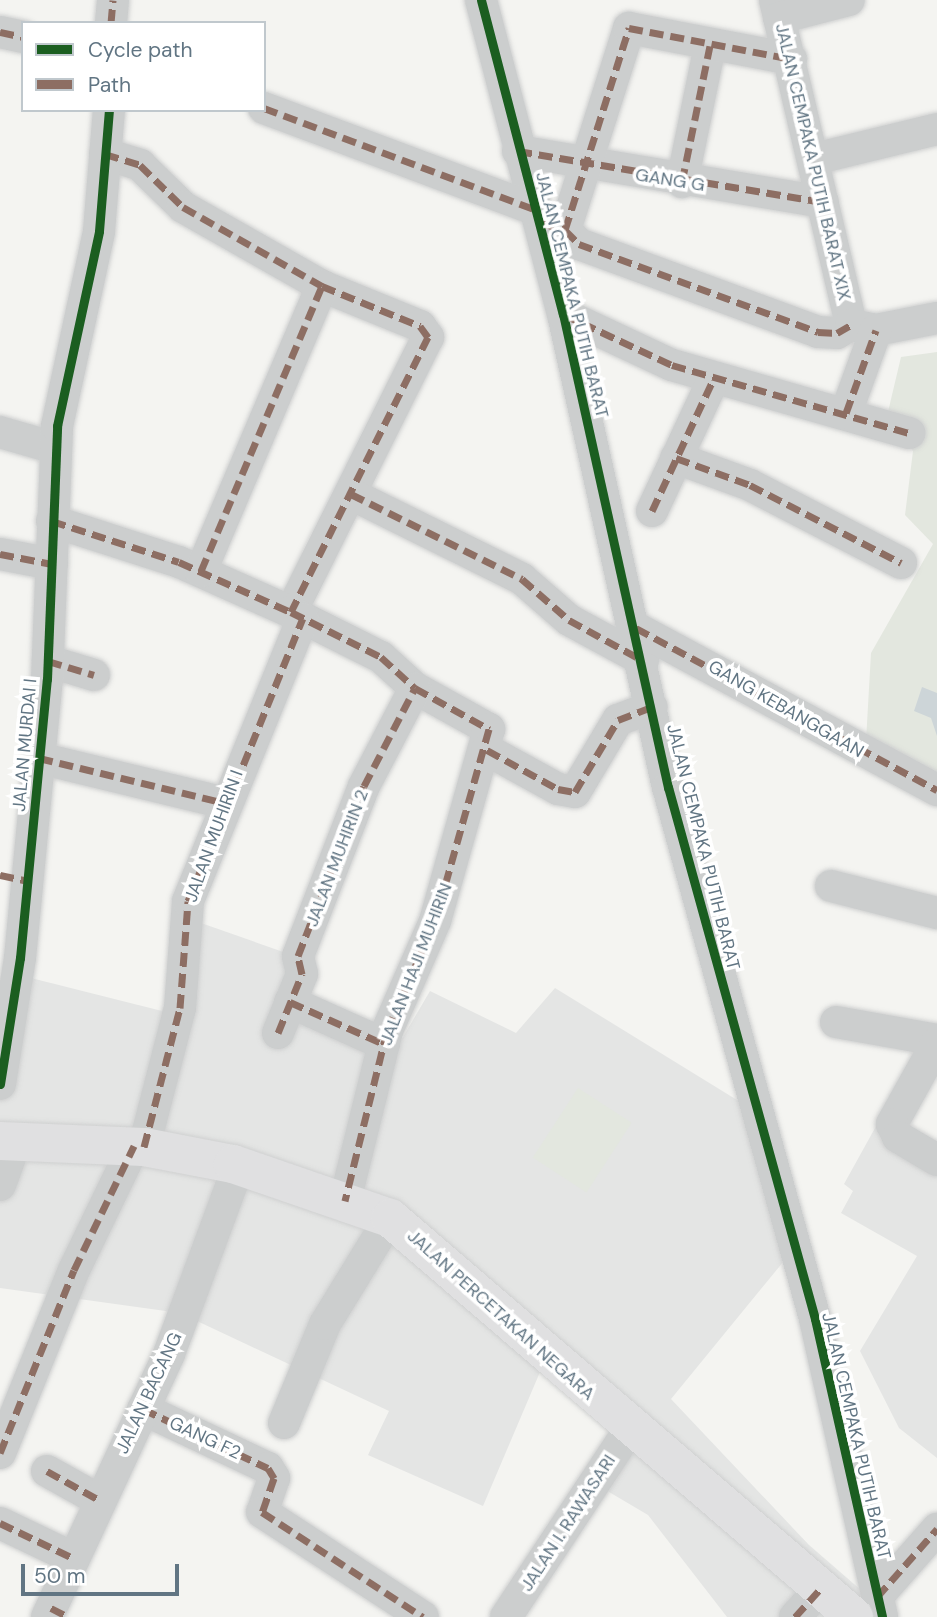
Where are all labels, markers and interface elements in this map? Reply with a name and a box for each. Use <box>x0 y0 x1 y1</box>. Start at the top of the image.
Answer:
legend <box>21 21 266 112</box>
street label: JALAN CEMPAKA PUTIH BARAT XIX <box>771 21 855 303</box>
text: Cycle path <box>88 36 193 64</box>
text: Path <box>88 71 131 99</box>
street label: GANG G <box>634 164 706 196</box>
street label: JALAN CEMPAKA PUTIH BARAT <box>531 170 613 420</box>
street label: GANG KEBANGGAAN <box>704 656 868 762</box>
street label: JALAN MURDAI I <box>8 678 42 812</box>
street label: JALAN CEMPAKA PUTIH BARAT <box>662 722 744 972</box>
street label: JALAN MUHIRIN I <box>180 767 248 905</box>
street label: JALAN MUHIRIN 2 <box>301 786 373 930</box>
street label: JALAN HAJI MUHIRIN <box>375 880 457 1048</box>
street label: JALAN PERCETAKAN NEGARA <box>403 1225 599 1405</box>
street label: JALAN CEMPAKA PUTIH BARAT <box>817 1310 895 1562</box>
street label: JALAN BACANG <box>111 1329 187 1457</box>
street label: GANG F2 <box>166 1412 244 1464</box>
street label: JALAN I. RAWASARI <box>516 1451 620 1595</box>
scale bar <box>24 1550 182 1594</box>
text: 50 m <box>34 1562 85 1590</box>

